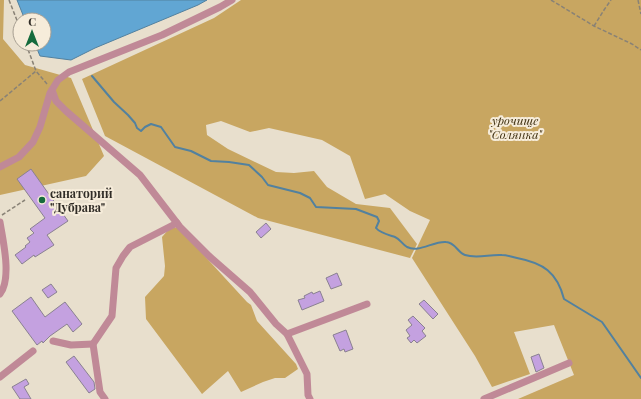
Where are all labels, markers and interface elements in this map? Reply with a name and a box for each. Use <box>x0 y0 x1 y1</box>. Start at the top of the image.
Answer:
north arrow <box>12 12 52 52</box>
text: С <box>28 14 36 29</box>
park label: урочище "Солянка" <box>488 112 543 142</box>
place label: санаторий "Дубрава" <box>50 185 113 215</box>
marker: санаторий "Дубрава" <box>37 195 47 205</box>

